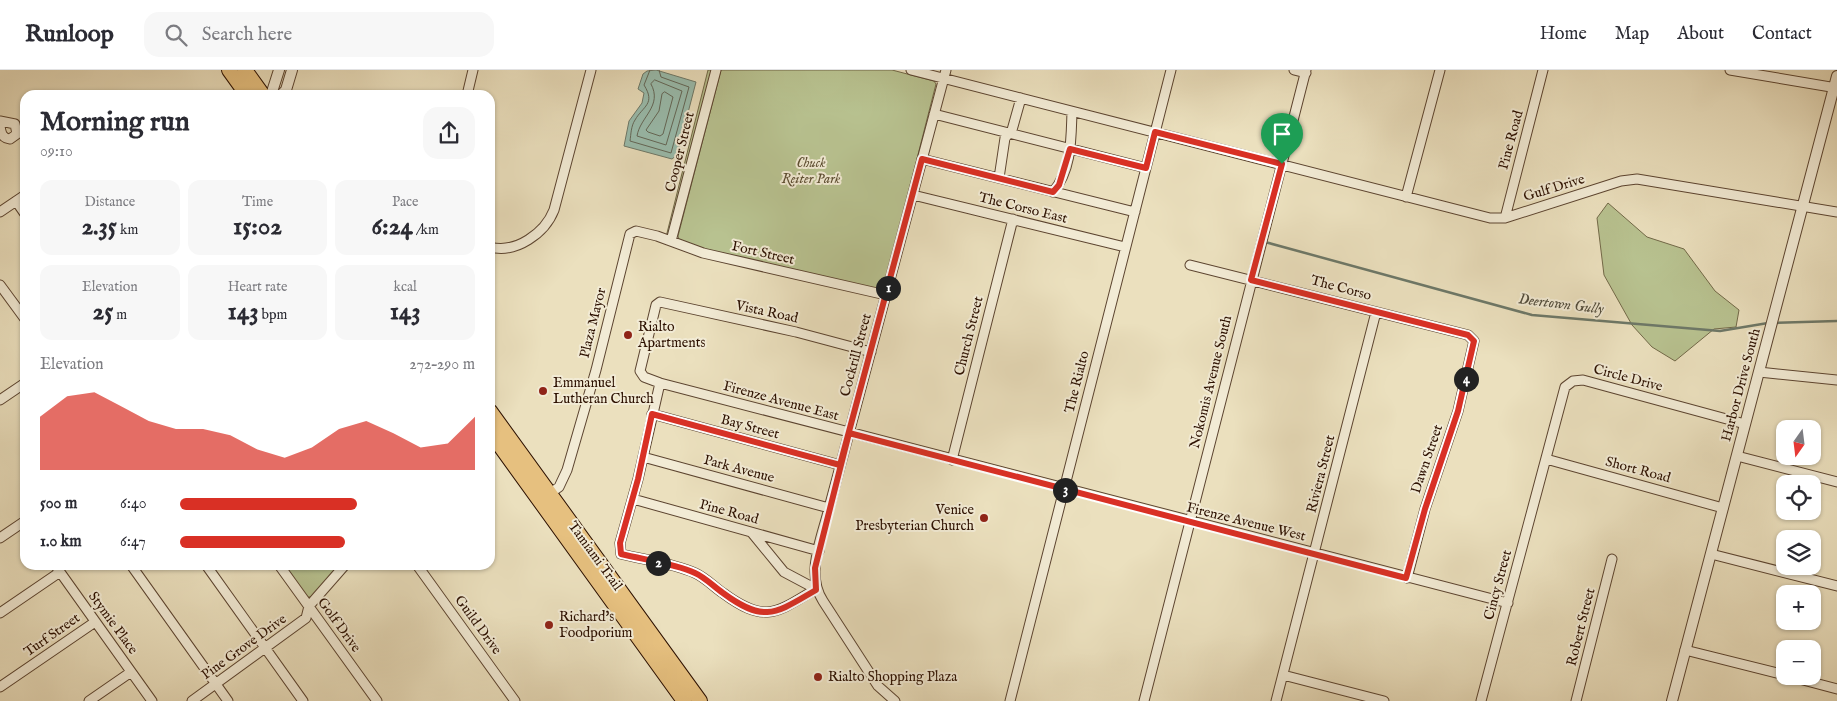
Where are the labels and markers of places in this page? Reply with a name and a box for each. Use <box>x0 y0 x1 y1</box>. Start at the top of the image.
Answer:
pin <box>1261 113 1303 164</box>
pin: 1 <box>876 276 900 300</box>
place label: Rialto Apartments <box>637 318 705 352</box>
marker: Rialto Apartments <box>622 329 634 341</box>
pin: 4 <box>1454 366 1478 392</box>
place label: Emmanuel Lutheran Church <box>553 374 654 408</box>
marker: Emmanuel Lutheran Church <box>537 385 549 397</box>
pin: 3 <box>1052 478 1078 502</box>
place label: Venice Presbyterian Church <box>855 501 975 535</box>
marker: Venice Presbyterian Church <box>978 512 990 524</box>
pin: 2 <box>646 550 670 576</box>
place label: Richard's Foodporium <box>559 608 632 642</box>
marker: Richard's Foodporium <box>543 619 555 631</box>
place label: Rialto Shopping Plaza <box>828 668 958 686</box>
marker: Rialto Shopping Plaza <box>812 671 824 683</box>

